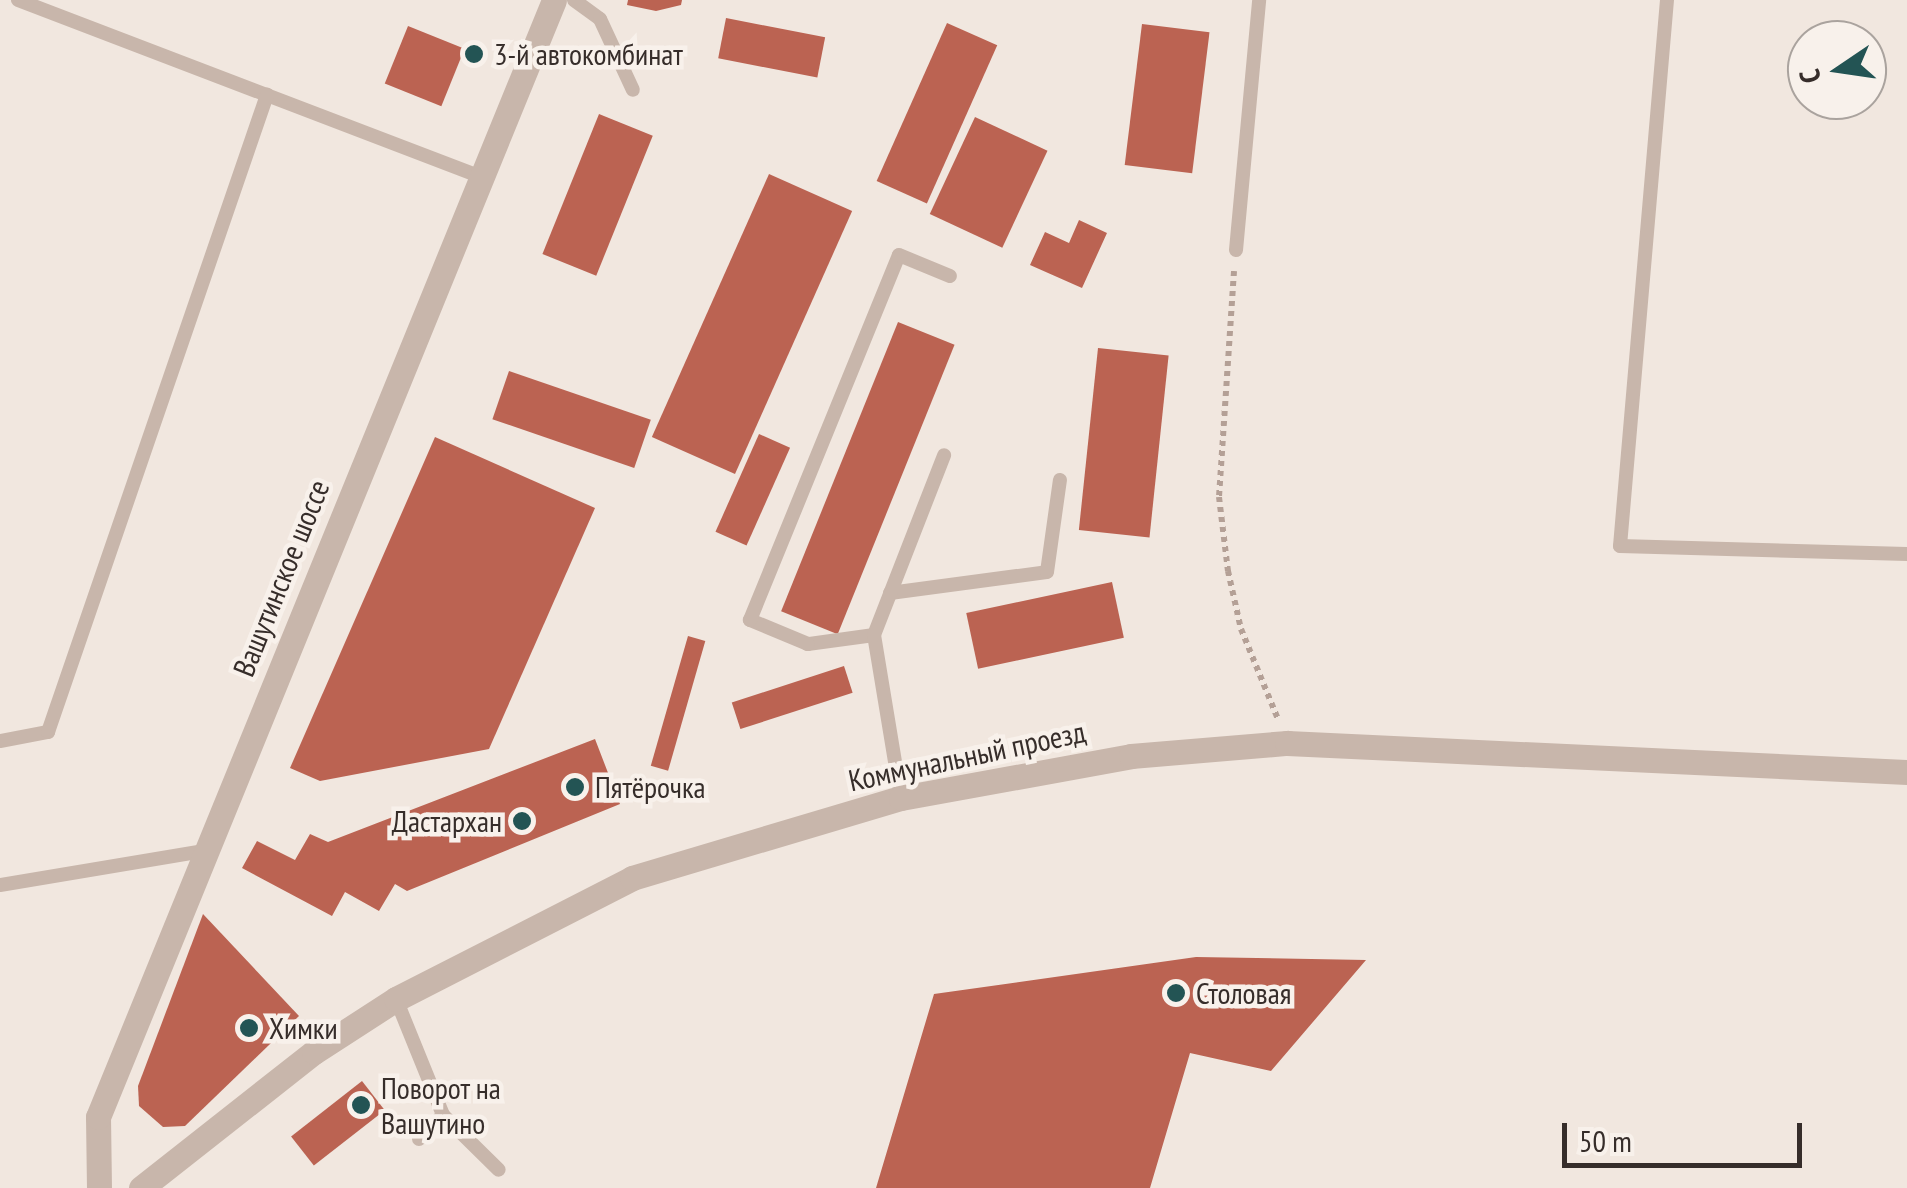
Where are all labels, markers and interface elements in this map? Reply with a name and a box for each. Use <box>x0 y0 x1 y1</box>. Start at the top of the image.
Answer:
north arrow <box>1787 20 1887 120</box>
place label: 3-й автокомбинат <box>494 36 683 72</box>
marker: 3-й автокомбинат <box>463 43 485 65</box>
text: С <box>1790 66 1829 87</box>
street label: Вашутинское шоссе <box>225 475 337 681</box>
street label: Коммунальный проезд <box>845 713 1089 799</box>
place label: Пятёрочка <box>595 769 706 805</box>
marker: Пятёрочка <box>564 776 586 798</box>
place label: Дастархан <box>392 803 502 839</box>
marker: Дастархан <box>511 810 533 832</box>
place label: Столовая <box>1196 975 1291 1011</box>
marker: Столовая <box>1165 982 1187 1004</box>
place label: Химки <box>269 1010 338 1046</box>
marker: Химки <box>238 1017 260 1039</box>
place label: Поворот на Вашутино <box>381 1070 501 1140</box>
marker: Поворот на Вашутино <box>350 1094 372 1116</box>
scale bar <box>1567 1103 1807 1165</box>
text: 50 m <box>1579 1121 1632 1160</box>

